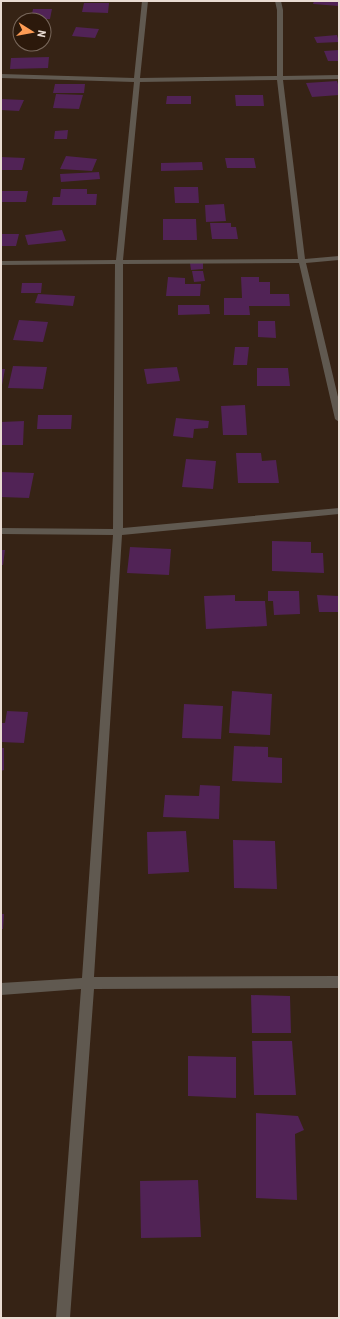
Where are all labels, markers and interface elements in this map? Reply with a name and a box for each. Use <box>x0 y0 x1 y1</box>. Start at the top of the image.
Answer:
north arrow <box>12 12 52 52</box>
text: N <box>34 29 48 39</box>

